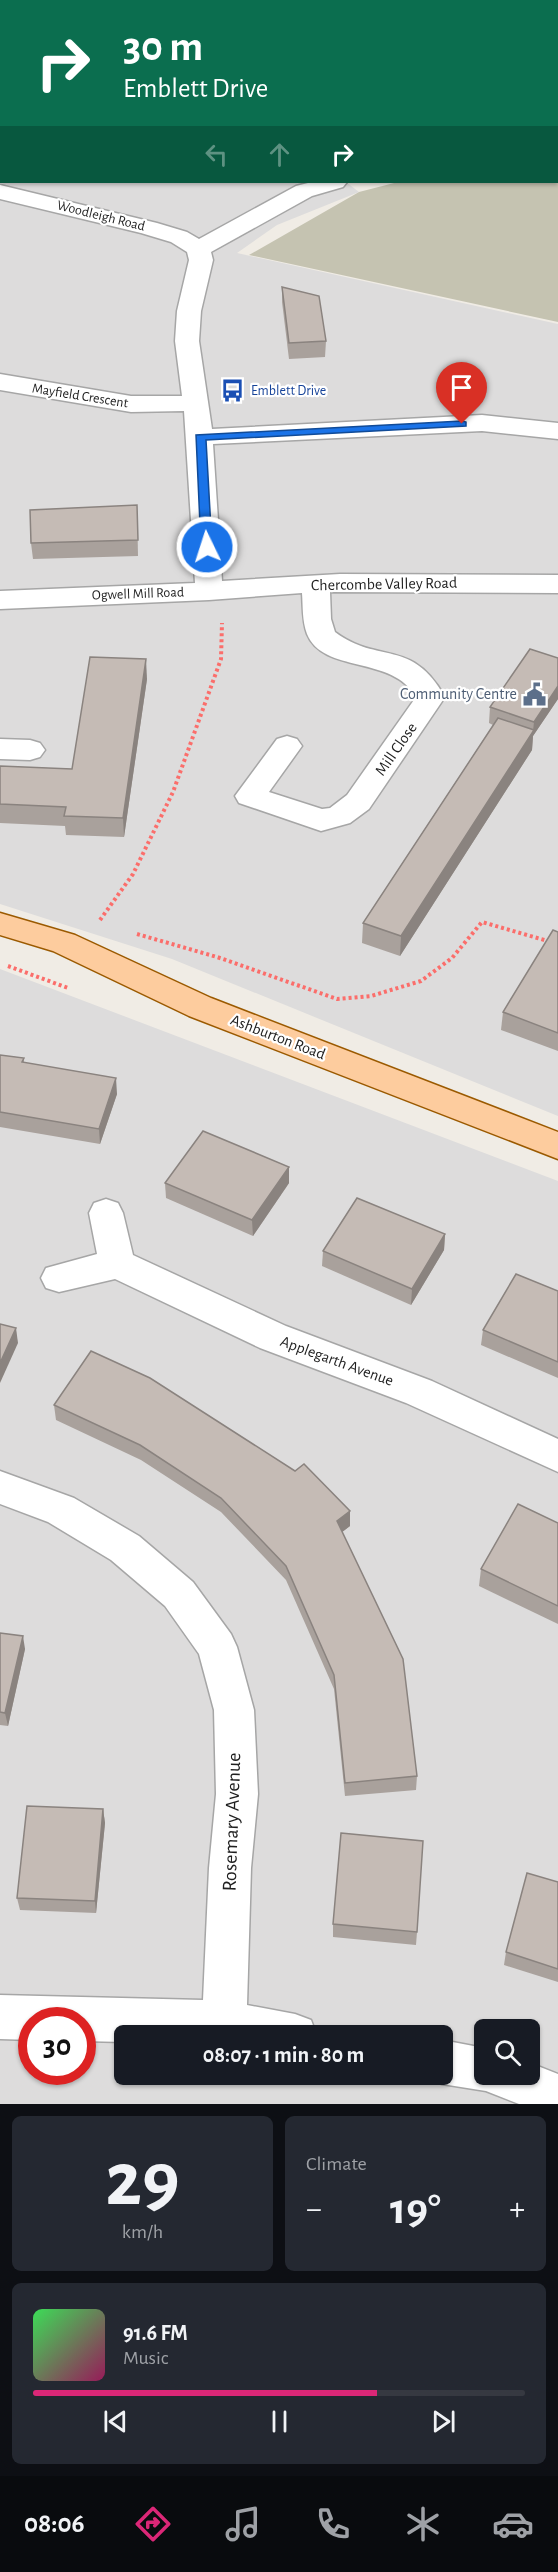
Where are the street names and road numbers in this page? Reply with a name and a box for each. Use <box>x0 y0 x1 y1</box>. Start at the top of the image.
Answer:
street label: Woodleigh Road <box>55 198 147 234</box>
street label: Mayfield Crescent <box>31 381 130 411</box>
street label: Chercombe Valley Road <box>311 575 457 594</box>
street label: Ogwell Mill Road <box>92 585 184 603</box>
street label: Mill Close <box>372 720 420 778</box>
street label: Ashburton Road <box>228 1012 328 1062</box>
street label: Applegarth Avenue <box>278 1333 396 1389</box>
street label: Rosemary Avenue <box>220 1752 244 1892</box>

